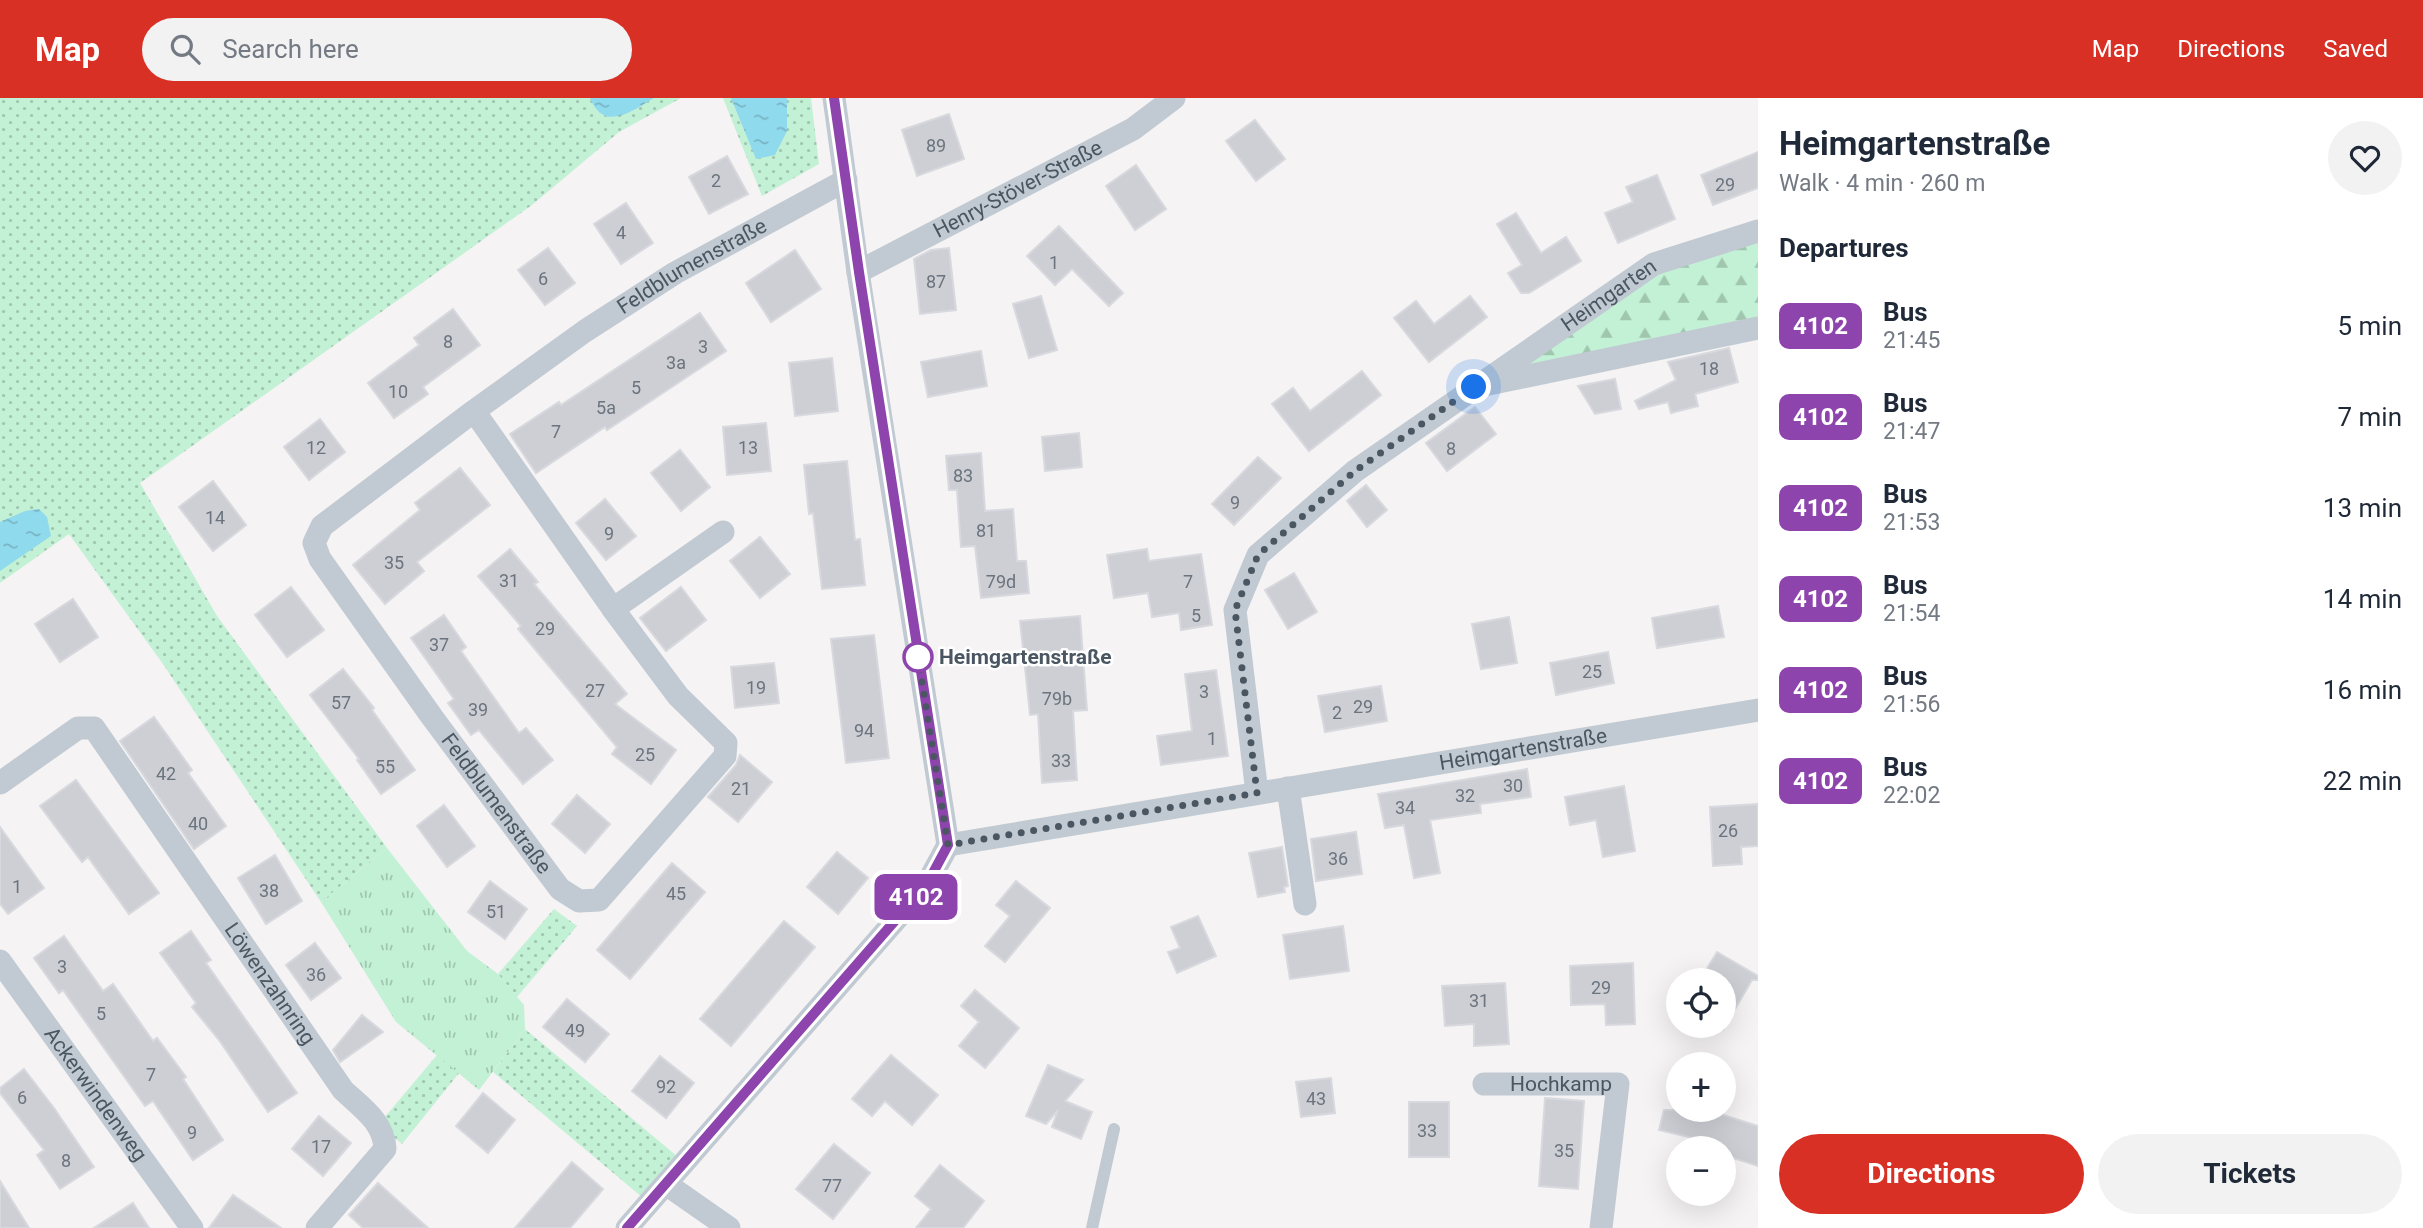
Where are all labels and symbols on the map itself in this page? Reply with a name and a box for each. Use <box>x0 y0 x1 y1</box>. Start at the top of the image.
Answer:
house number: 89 <box>926 135 946 156</box>
street label: Henry-Stöver-Straße <box>929 135 1106 243</box>
house number: 2 <box>711 170 721 191</box>
house number: 29 <box>1715 174 1735 195</box>
street label: Feldblumenstraße <box>613 214 771 319</box>
house number: 4 <box>616 222 626 243</box>
house number: 1 <box>1049 252 1059 273</box>
street label: Heimgarten <box>1557 254 1661 336</box>
house number: 6 <box>538 268 548 289</box>
house number: 87 <box>926 271 946 292</box>
house number: 8 <box>443 331 453 352</box>
house number: 3 <box>698 336 708 357</box>
house number: 3a <box>666 352 686 373</box>
house number: 18 <box>1699 358 1719 379</box>
your location <box>1456 369 1491 404</box>
house number: 5 <box>631 377 641 398</box>
house number: 10 <box>388 381 408 402</box>
house number: 5a <box>596 397 616 418</box>
house number: 7 <box>551 421 561 442</box>
house number: 12 <box>306 437 326 458</box>
house number: 13 <box>738 437 758 458</box>
house number: 8 <box>1446 438 1456 459</box>
house number: 83 <box>953 465 973 486</box>
house number: 9 <box>1230 492 1240 513</box>
house number: 14 <box>205 507 225 528</box>
house number: 81 <box>976 520 996 541</box>
house number: 9 <box>604 523 614 544</box>
house number: 35 <box>384 552 404 573</box>
house number: 31 <box>499 570 519 591</box>
house number: 79d <box>986 571 1016 592</box>
house number: 7 <box>1183 571 1193 592</box>
house number: 5 <box>1191 605 1201 626</box>
house number: 29 <box>535 618 555 639</box>
house number: 37 <box>429 634 449 655</box>
marker: Heimgartenstraße <box>903 642 933 672</box>
place label: Heimgartenstraße <box>939 645 1112 669</box>
house number: 25 <box>1582 661 1602 682</box>
house number: 19 <box>746 677 766 698</box>
house number: 27 <box>585 680 605 701</box>
house number: 3 <box>1199 681 1209 702</box>
house number: 79b <box>1042 688 1072 709</box>
house number: 57 <box>331 692 351 713</box>
house number: 29 <box>1353 696 1373 717</box>
house number: 39 <box>468 699 488 720</box>
house number: 2 <box>1332 702 1342 723</box>
house number: 94 <box>854 720 874 741</box>
street label: Heimgartenstraße <box>1437 723 1609 775</box>
house number: 1 <box>1207 728 1217 749</box>
street label: Feldblumenstraße <box>436 729 556 878</box>
house number: 25 <box>635 744 655 765</box>
house number: 33 <box>1051 750 1071 771</box>
house number: 55 <box>375 756 395 777</box>
house number: 42 <box>156 763 176 784</box>
house number: 30 <box>1503 775 1523 796</box>
house number: 21 <box>731 778 751 799</box>
house number: 32 <box>1455 785 1475 806</box>
house number: 34 <box>1395 797 1415 818</box>
house number: 40 <box>188 813 208 834</box>
house number: 26 <box>1718 820 1738 841</box>
house number: 36 <box>1328 848 1348 869</box>
line badge: 4102 <box>867 874 965 920</box>
house number: 1 <box>12 876 22 897</box>
house number: 38 <box>259 880 279 901</box>
house number: 45 <box>666 883 686 904</box>
house number: 51 <box>486 901 506 922</box>
street label: Löwenzahnring <box>220 918 320 1049</box>
house number: 3 <box>57 956 67 977</box>
house number: 36 <box>306 964 326 985</box>
house number: 29 <box>1591 977 1611 998</box>
house number: 31 <box>1469 990 1489 1011</box>
house number: 5 <box>96 1003 106 1024</box>
house number: 49 <box>565 1020 585 1041</box>
street label: Ackerwindenweg <box>39 1022 152 1166</box>
house number: 7 <box>146 1064 156 1085</box>
street label: Hochkamp <box>1510 1072 1612 1096</box>
house number: 92 <box>656 1076 676 1097</box>
house number: 6 <box>17 1087 27 1108</box>
house number: 43 <box>1306 1088 1326 1109</box>
house number: 33 <box>1417 1120 1437 1141</box>
house number: 9 <box>187 1122 197 1143</box>
house number: 17 <box>311 1136 331 1157</box>
house number: 35 <box>1554 1140 1574 1161</box>
house number: 8 <box>61 1150 71 1171</box>
house number: 77 <box>822 1175 842 1196</box>

